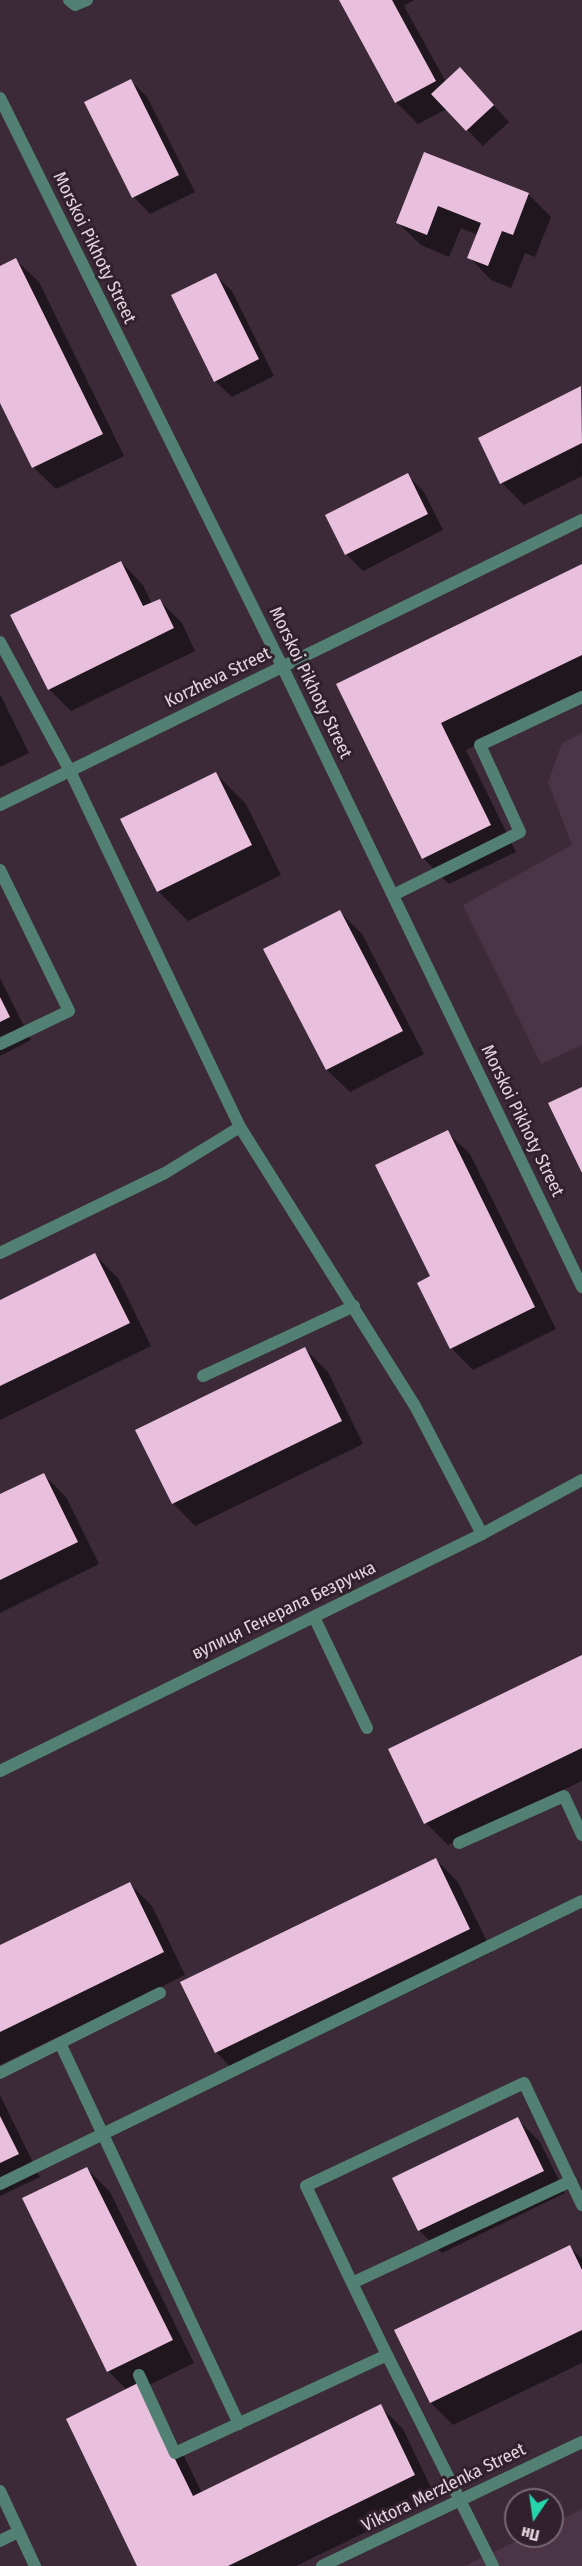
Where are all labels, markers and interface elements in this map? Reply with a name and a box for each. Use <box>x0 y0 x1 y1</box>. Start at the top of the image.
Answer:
street label: Morskoi Pikhoty Street <box>48 169 140 327</box>
street label: Morskoi Pikhoty Street <box>264 604 356 762</box>
street label: Korzheva Street <box>161 643 275 713</box>
street label: Morskoi Pikhoty Street <box>476 1042 568 1200</box>
street label: вулиця Генерала Безручка <box>189 1557 379 1665</box>
street label: Viktora Merzlenka Street <box>359 2439 529 2537</box>
north arrow <box>504 2488 564 2548</box>
text: Пн <box>519 2523 541 2545</box>

